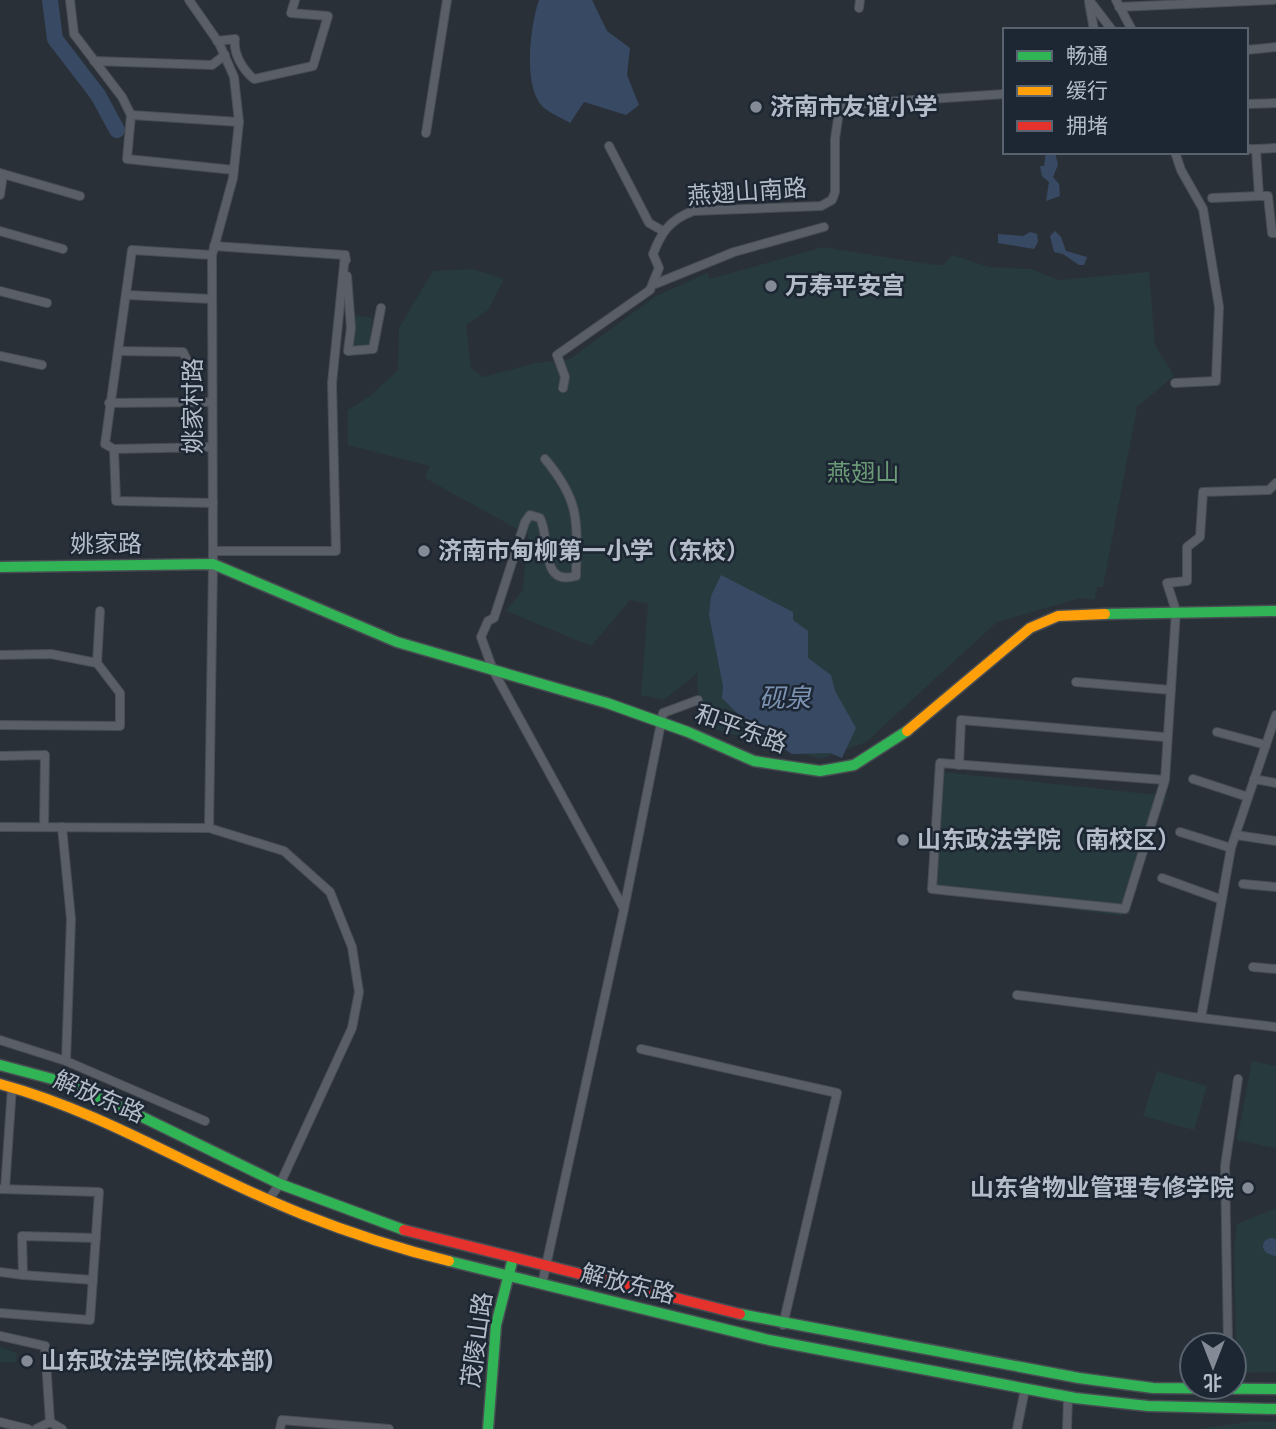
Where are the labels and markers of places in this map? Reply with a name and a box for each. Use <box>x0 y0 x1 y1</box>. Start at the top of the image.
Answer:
place label: 济南市友谊小学 <box>770 93 938 121</box>
marker: 济南市友谊小学 <box>748 99 764 115</box>
place label: 万寿平安宫 <box>785 272 905 300</box>
marker: 万寿平安宫 <box>763 278 779 294</box>
place label: 济南市甸柳第一小学（东校） <box>438 537 750 565</box>
marker: 济南市甸柳第一小学（东校） <box>416 543 432 559</box>
place label: 山东政法学院（南校区） <box>917 826 1181 854</box>
marker: 山东政法学院（南校区） <box>895 832 911 848</box>
place label: 山东省物业管理专修学院 <box>970 1174 1234 1202</box>
marker: 山东省物业管理专修学院 <box>1240 1180 1256 1196</box>
place label: 山东政法学院(校本部) <box>41 1347 273 1375</box>
marker: 山东政法学院(校本部) <box>19 1353 35 1369</box>

